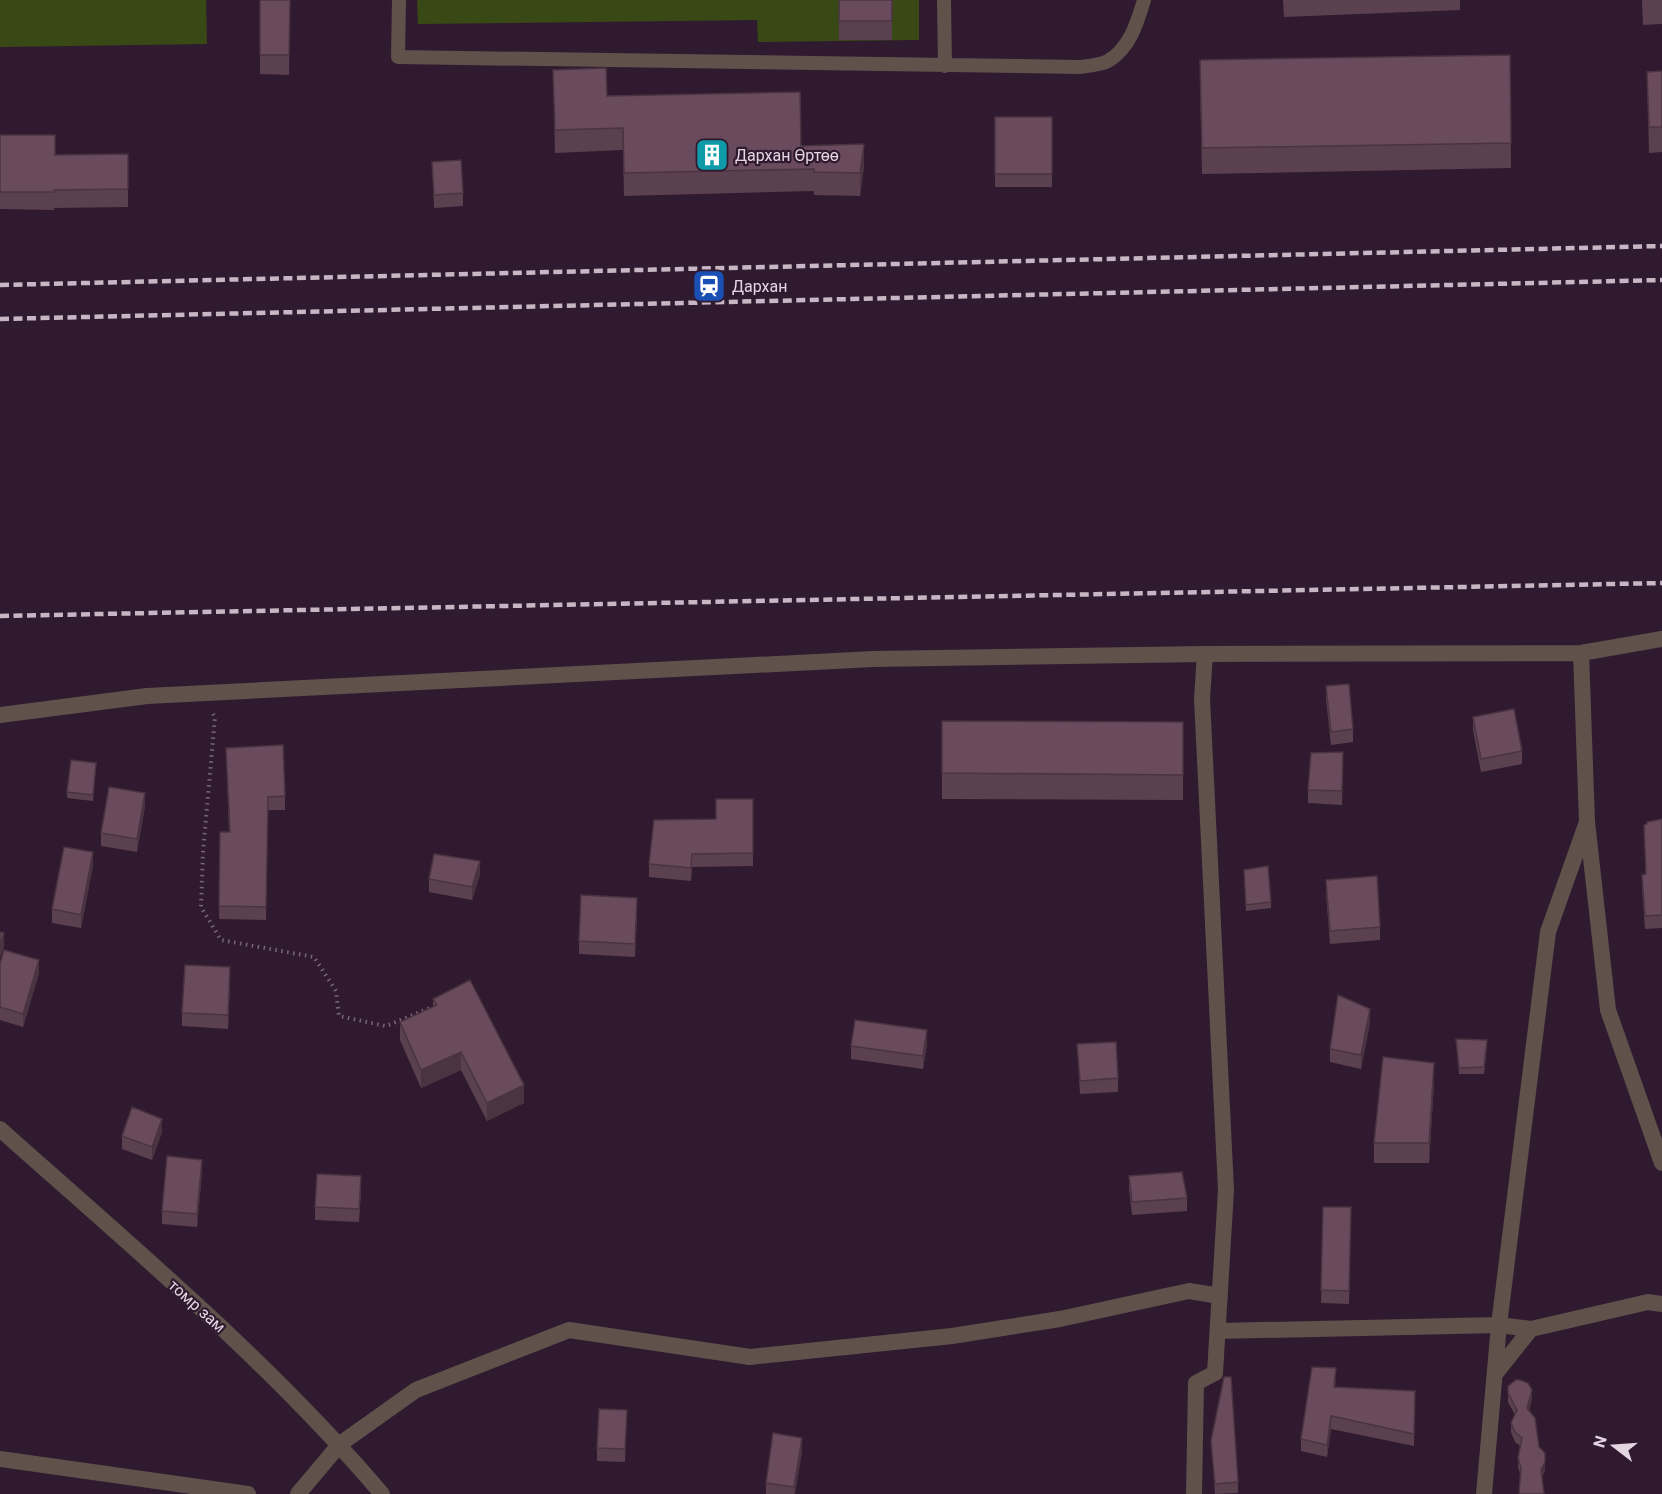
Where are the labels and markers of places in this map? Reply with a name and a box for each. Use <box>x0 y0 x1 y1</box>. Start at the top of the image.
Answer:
building icon: Дархан Өртөө <box>694 137 730 173</box>
place label: Дархан Өртөө <box>735 146 839 165</box>
station icon: Дархан <box>691 268 727 304</box>
place label: Дархан <box>732 277 787 296</box>

